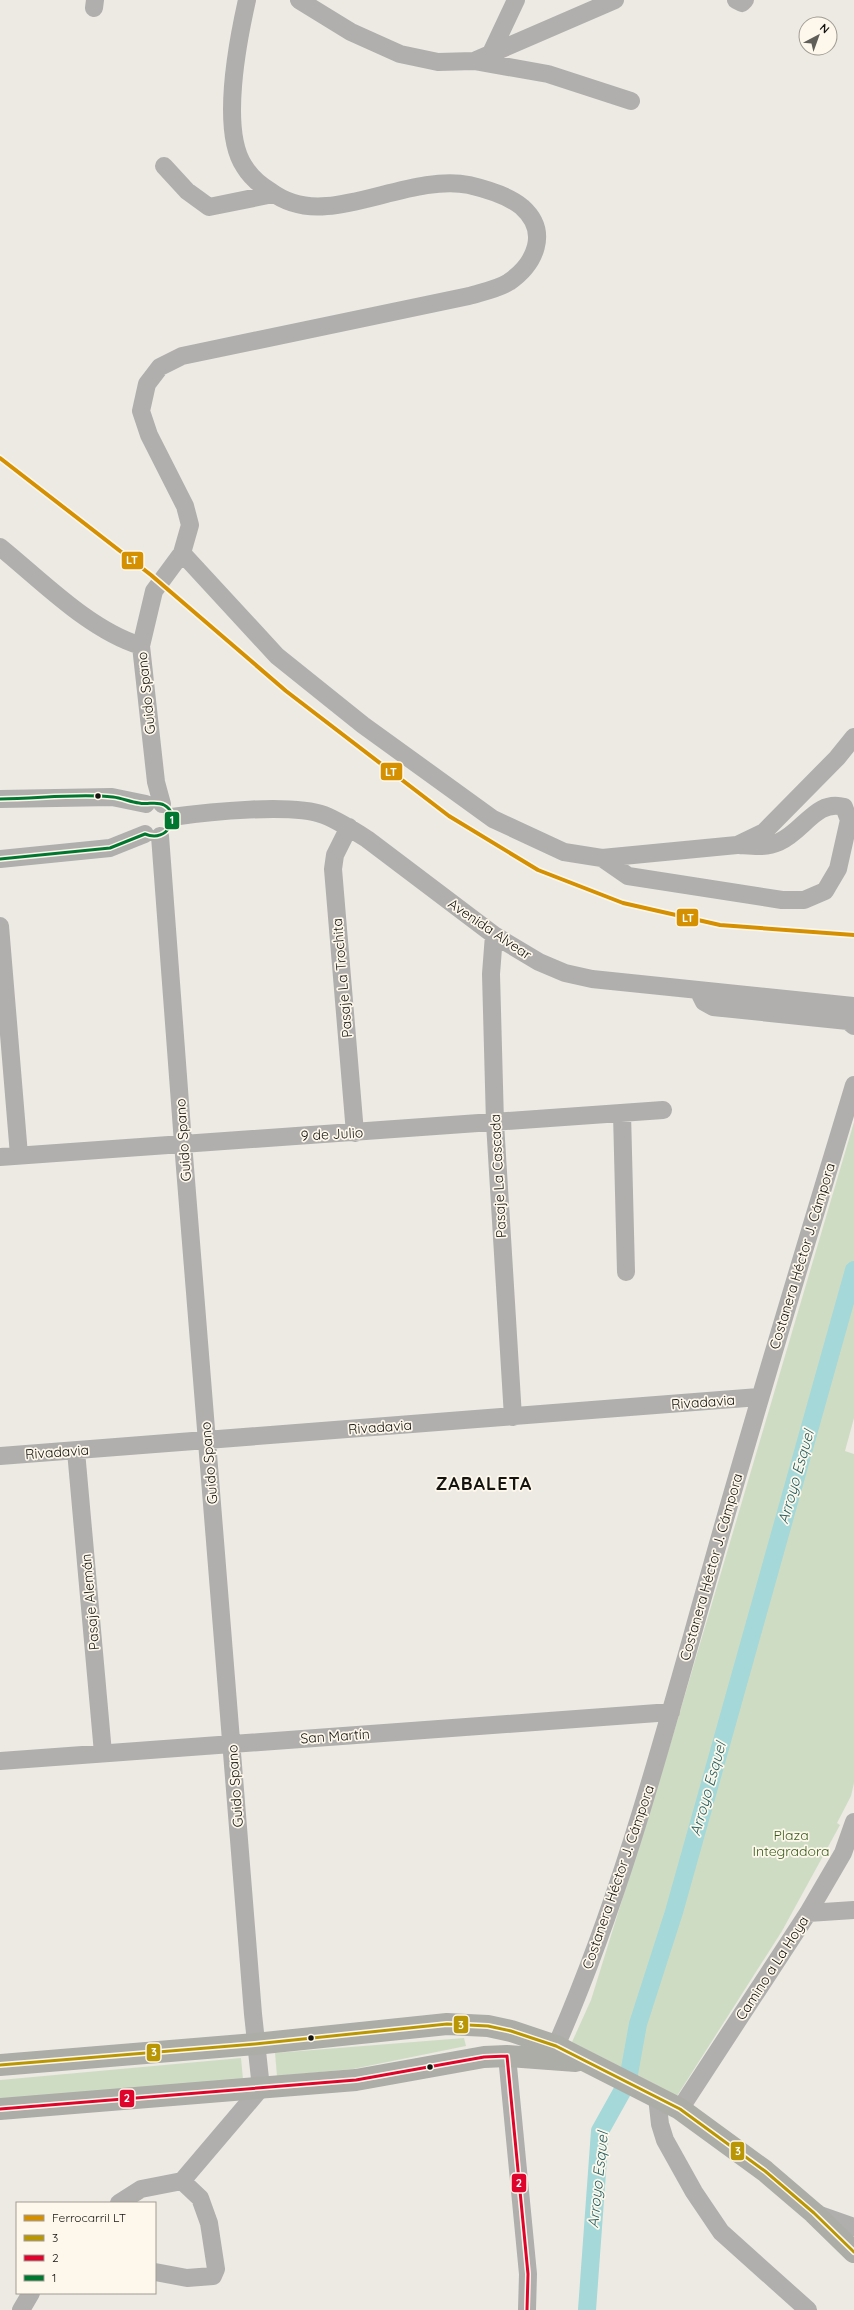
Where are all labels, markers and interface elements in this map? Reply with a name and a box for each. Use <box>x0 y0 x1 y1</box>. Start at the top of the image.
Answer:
north arrow <box>798 16 838 56</box>
text: N <box>817 21 832 36</box>
line badge: LT <box>121 551 144 570</box>
text: LT <box>126 553 138 567</box>
street label: Guido Spano <box>133 651 159 735</box>
line badge: LT <box>380 762 403 781</box>
text: LT <box>385 765 397 779</box>
unlabelled marker <box>93 791 103 801</box>
line badge: 1 <box>164 811 180 830</box>
text: 1 <box>170 813 174 827</box>
street label: Avenida Alvear <box>445 894 536 964</box>
line badge: LT <box>676 908 699 927</box>
text: LT <box>682 911 694 925</box>
street label: Pasaje La Trochita <box>328 918 356 1038</box>
street label: Guido Spano <box>171 1098 195 1182</box>
street label: Pasaje La Cascada <box>486 1114 510 1238</box>
street label: 9 de Julio <box>300 1123 364 1145</box>
street label: Costanera Héctor J. Cámpora <box>765 1161 839 1351</box>
street label: Rivadavia <box>670 1391 736 1413</box>
street label: Rivadavia <box>347 1416 413 1438</box>
street label: Guido Spano <box>196 1421 222 1505</box>
water label: Arroyo Esquel <box>773 1426 818 1526</box>
street label: Rivadavia <box>24 1441 90 1463</box>
street label: Costanera Héctor J. Cámpora <box>676 1471 746 1663</box>
district label: ZABALETA <box>436 1472 532 1495</box>
street label: Pasaje Alemán <box>77 1553 103 1651</box>
street label: San Martín <box>300 1725 370 1747</box>
water label: Arroyo Esquel <box>685 1738 730 1838</box>
street label: Guido Spano <box>223 1744 247 1828</box>
street label: Costanera Héctor J. Cámpora <box>578 1782 658 1972</box>
park label: Plaza Integradora <box>752 1826 830 1860</box>
street label: Camino a La Hoya <box>732 1912 812 2024</box>
line badge: 3 <box>453 2015 469 2034</box>
text: 3 <box>458 2018 464 2032</box>
unlabelled marker <box>306 2033 316 2043</box>
line badge: 3 <box>146 2043 161 2062</box>
text: 3 <box>151 2045 157 2059</box>
unlabelled marker <box>425 2062 435 2072</box>
line badge: 2 <box>119 2089 135 2108</box>
text: 2 <box>124 2091 130 2105</box>
water label: Arroyo Esquel <box>583 2129 612 2229</box>
line badge: 3 <box>730 2141 745 2161</box>
text: 3 <box>735 2144 741 2158</box>
line badge: 2 <box>511 2173 527 2193</box>
text: 2 <box>516 2176 522 2190</box>
legend <box>16 2202 156 2294</box>
text: Ferrocarril LT <box>52 2210 126 2225</box>
text: 3 <box>52 2230 58 2245</box>
text: 2 <box>52 2250 59 2265</box>
text: 1 <box>52 2270 56 2285</box>

